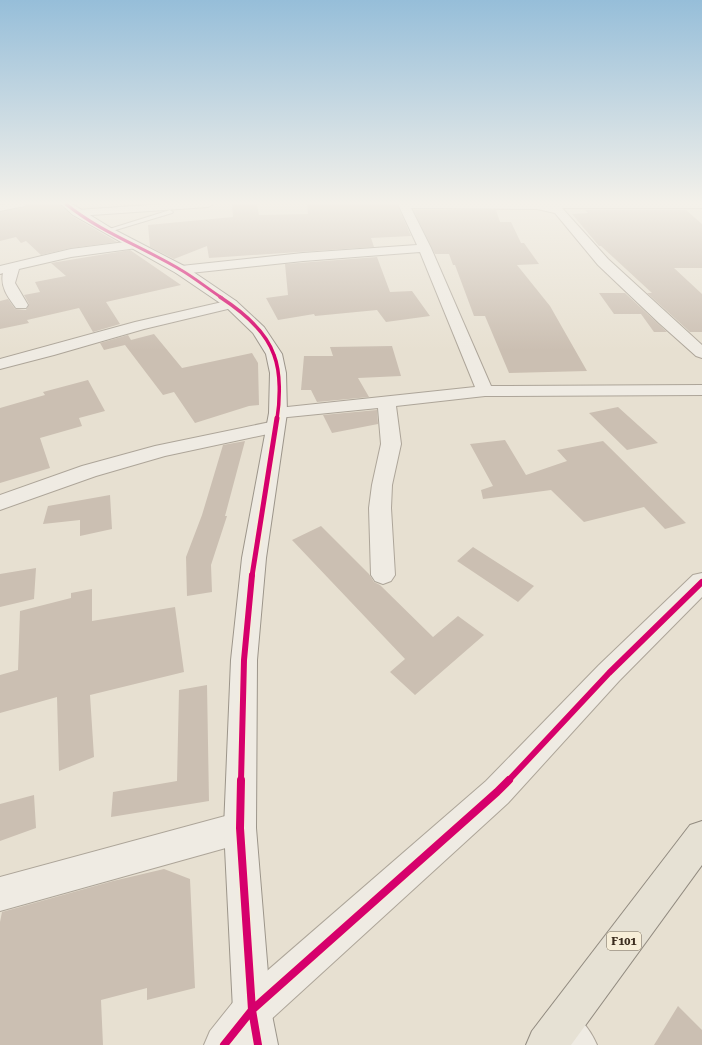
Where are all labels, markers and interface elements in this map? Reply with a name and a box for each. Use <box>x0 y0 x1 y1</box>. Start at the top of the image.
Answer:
road number: F101 <box>607 932 641 950</box>

